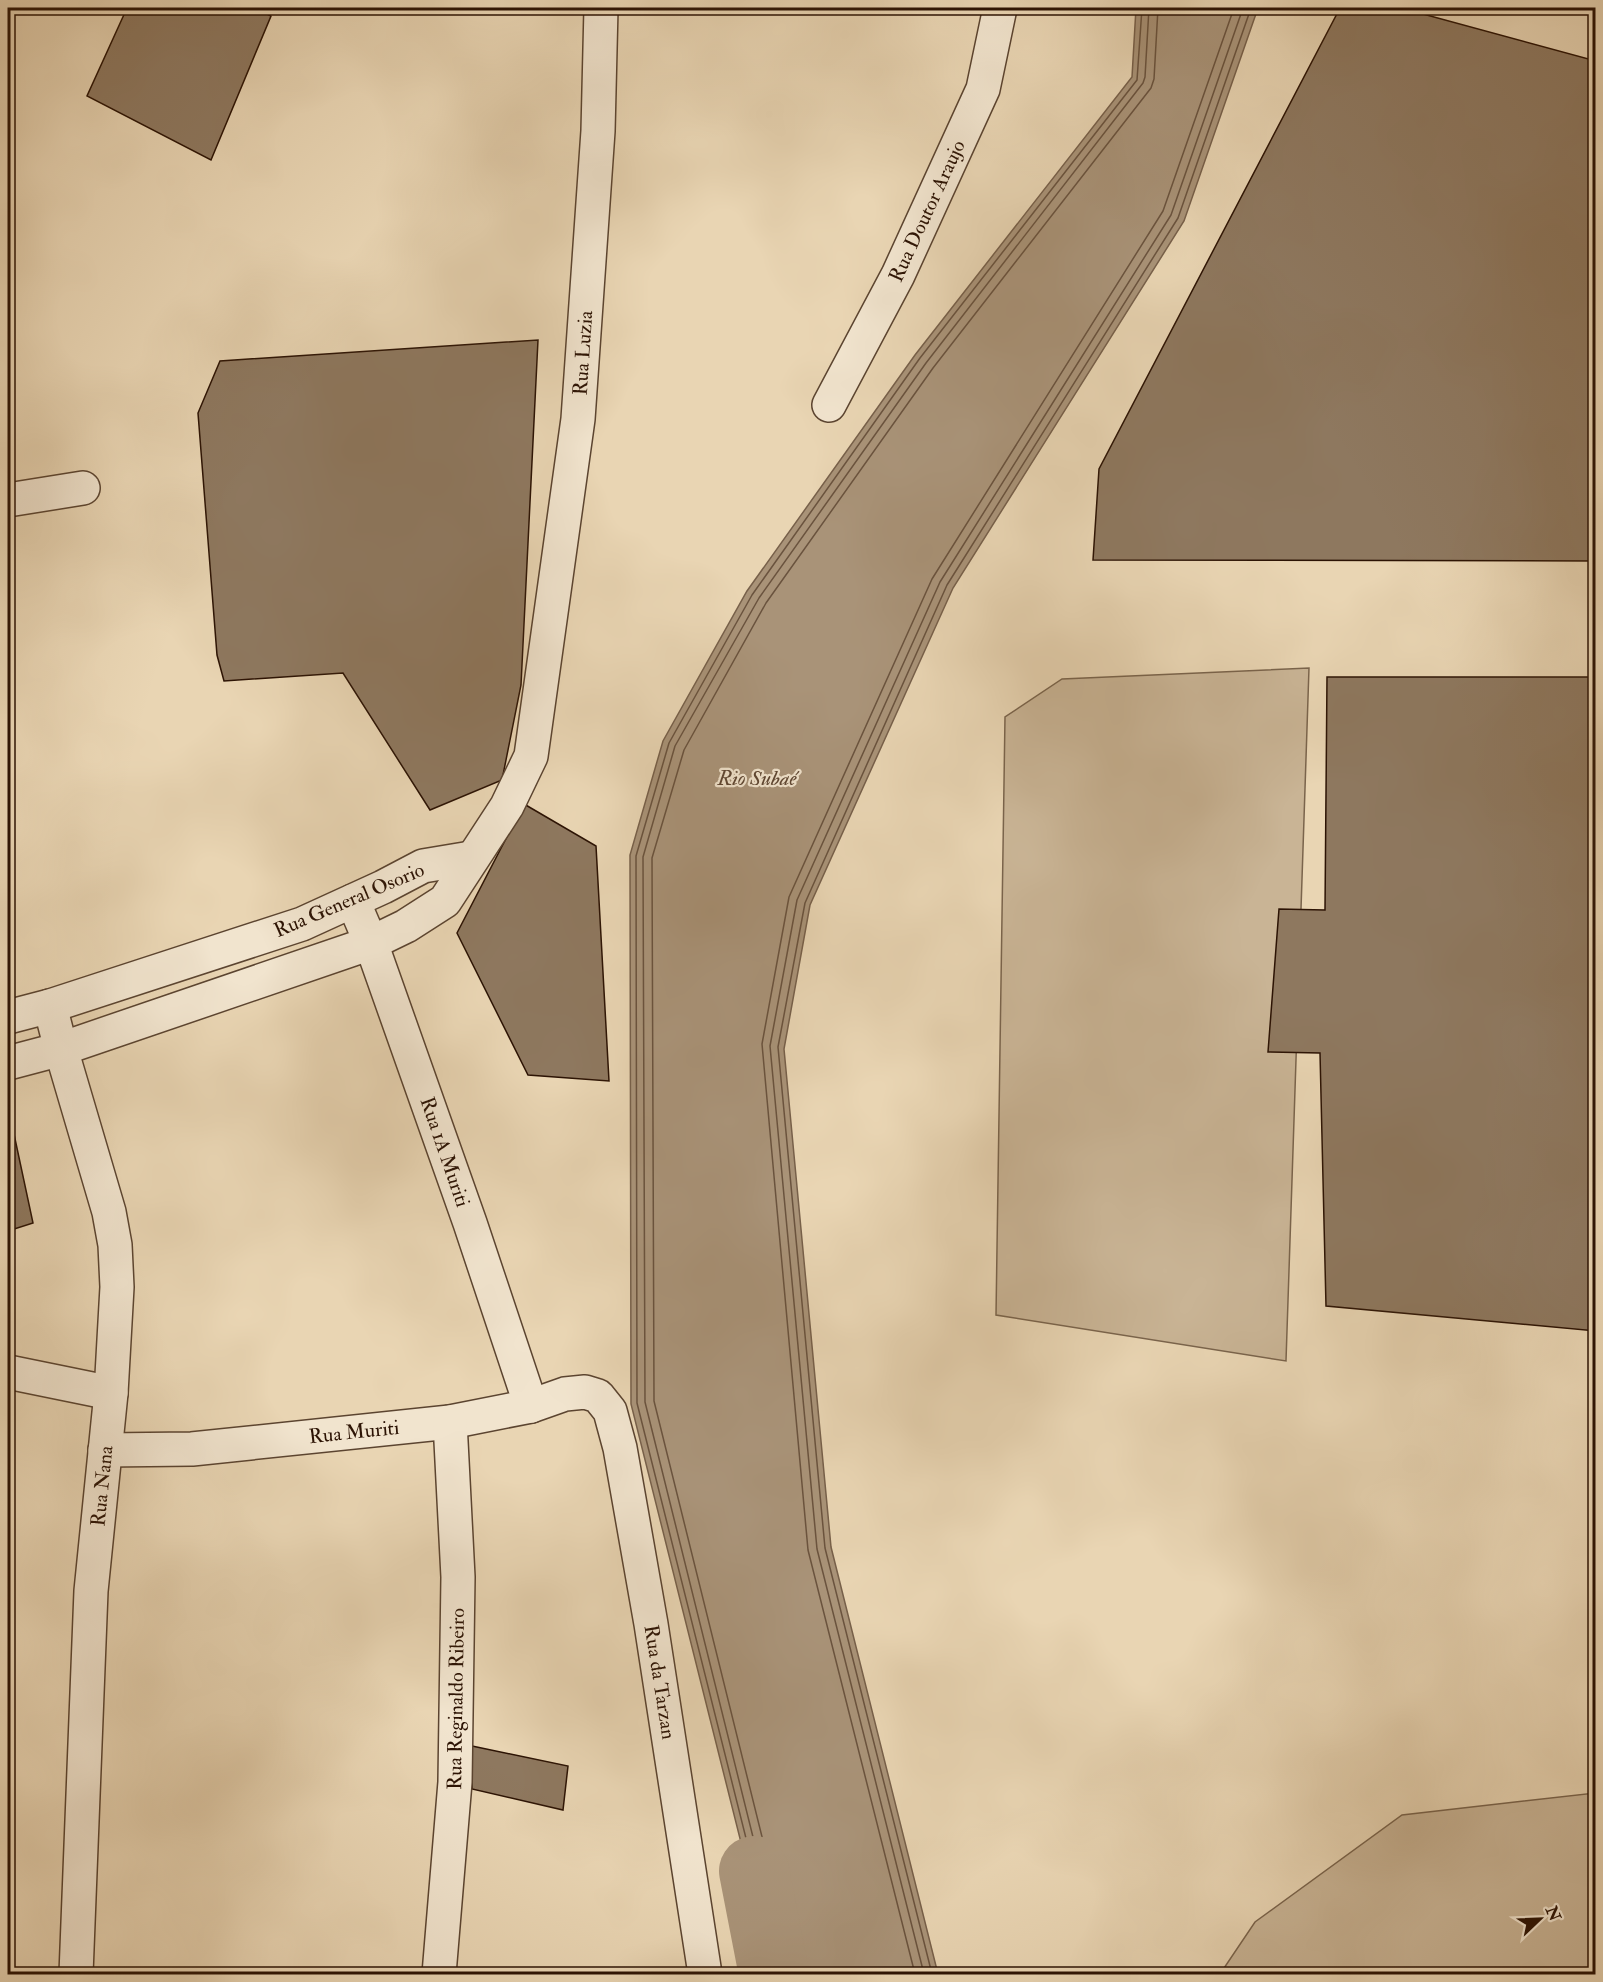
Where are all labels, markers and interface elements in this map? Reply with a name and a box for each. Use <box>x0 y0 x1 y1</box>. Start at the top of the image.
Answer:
street label: Rua Doutor Araujo <box>883 136 971 286</box>
street label: Rua Luzia <box>568 309 598 396</box>
water label: Rio Subaé <box>717 765 799 792</box>
street label: Rua General Osorio <box>270 857 428 943</box>
street label: Rua 1A Muriti <box>414 1094 476 1210</box>
street label: Rua Muriti <box>308 1415 400 1449</box>
street label: Rua Nana <box>85 1444 119 1528</box>
street label: Rua Reginaldo Ribeiro <box>442 1608 470 1790</box>
street label: Rua da Tarzan <box>639 1623 681 1741</box>
north arrow <box>1510 1889 1570 1949</box>
text: N <box>1540 1902 1565 1925</box>

